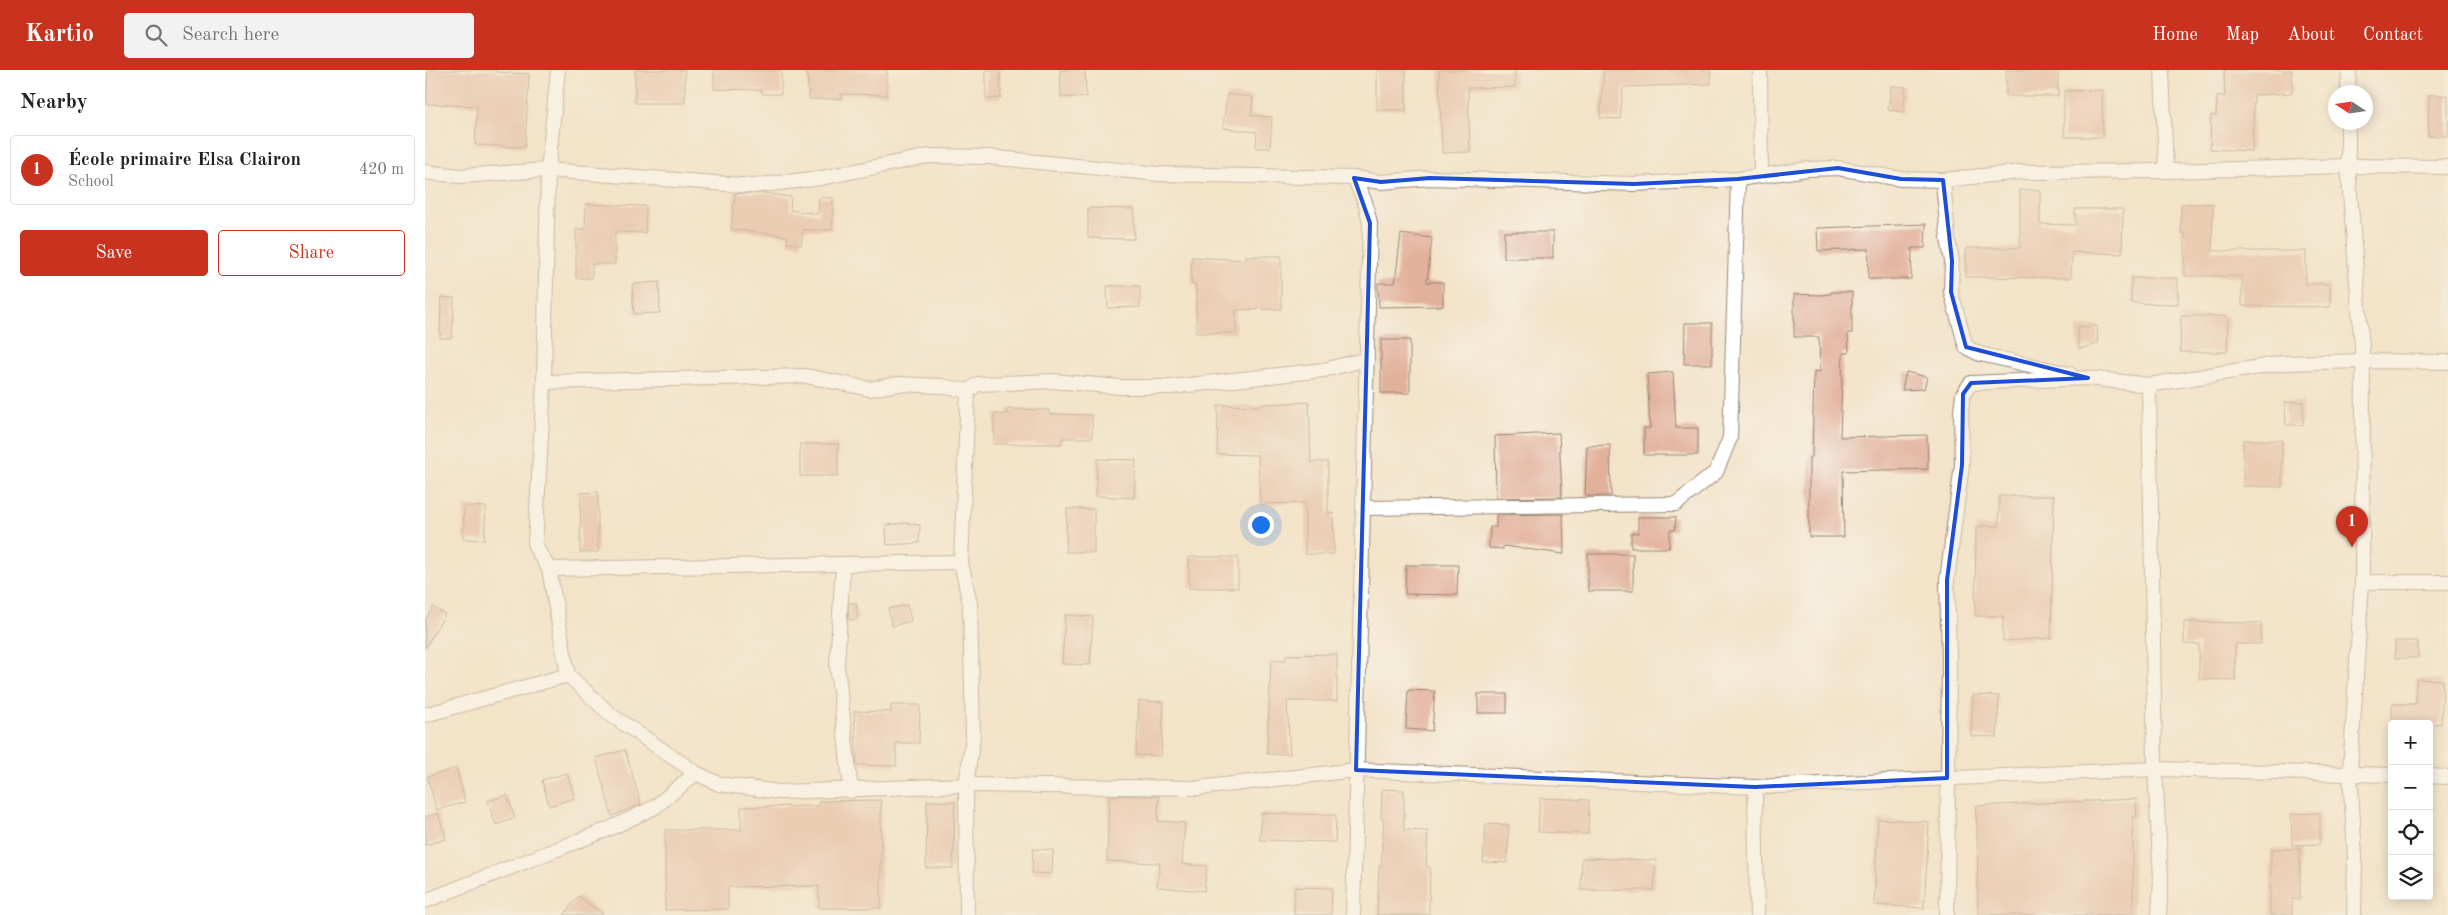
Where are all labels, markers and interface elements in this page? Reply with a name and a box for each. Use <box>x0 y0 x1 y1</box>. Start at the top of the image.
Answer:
search box <box>124 13 474 58</box>
icon: search <box>142 21 170 49</box>
text: Kartio <box>25 23 94 47</box>
text: Search here <box>182 26 279 45</box>
text: Home <box>2152 26 2198 44</box>
text: Map <box>2226 26 2259 44</box>
text: About <box>2287 26 2335 44</box>
text: Contact <box>2363 26 2423 44</box>
north arrow <box>2328 85 2373 130</box>
text: Nearby <box>20 92 88 113</box>
text: École primaire Elsa Clairon <box>68 151 301 170</box>
text: 1 <box>32 162 42 178</box>
text: 420 m <box>359 162 404 178</box>
text: School <box>68 174 114 190</box>
button: Save <box>20 230 208 276</box>
button: Share <box>218 230 405 276</box>
pin: 1 <box>2336 506 2368 547</box>
your location <box>1248 512 1274 538</box>
map controls <box>2388 720 2433 900</box>
button: + <box>2388 720 2433 765</box>
button: − <box>2388 765 2433 810</box>
button: locate <box>2388 810 2433 855</box>
button: layers <box>2388 855 2433 900</box>

